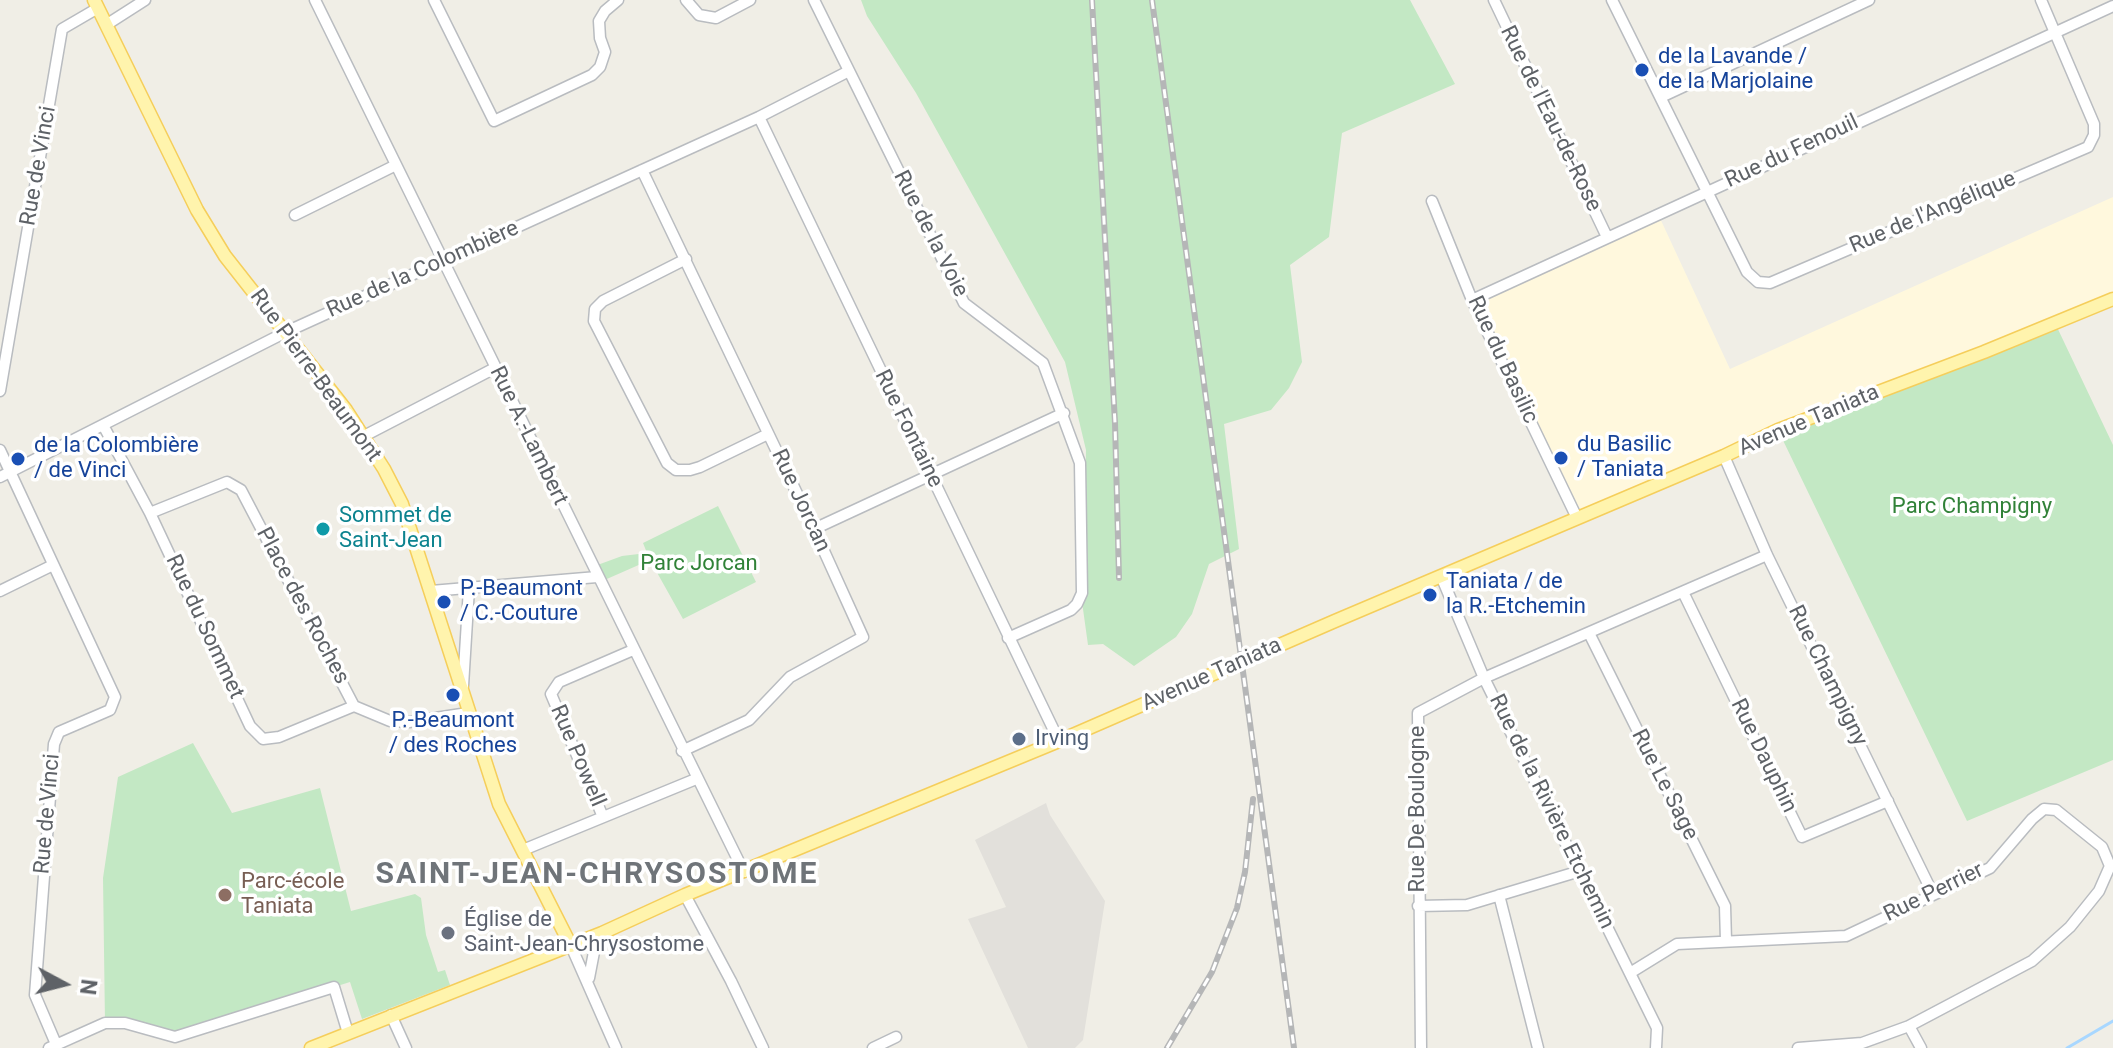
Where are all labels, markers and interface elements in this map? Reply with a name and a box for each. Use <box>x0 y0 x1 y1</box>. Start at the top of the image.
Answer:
street label: Rue de l'Eau-de-Rose <box>1494 22 1606 216</box>
place label: de la Lavande / de la Marjolaine <box>1658 44 1813 96</box>
marker: de la Lavande / de la Marjolaine <box>1633 61 1651 79</box>
street label: Rue de Vinci <box>16 104 62 228</box>
street label: Rue du Fenouil <box>1721 110 1863 194</box>
street label: Rue de la Voie <box>887 166 973 302</box>
street label: Rue de l'Angélique <box>1846 166 2020 260</box>
street label: Rue de la Colombière <box>323 216 523 324</box>
street label: Rue Pierre-Beaumont <box>244 285 386 467</box>
street label: Rue du Basilic <box>1461 292 1543 428</box>
street label: Rue A.-Lambert <box>483 362 573 510</box>
street label: Rue Fontaine <box>868 366 948 492</box>
street label: Avenue Taniata <box>1735 380 1883 462</box>
place label: du Basilic / Taniata <box>1577 432 1672 484</box>
place label: de la Colombière / de Vinci <box>34 433 199 484</box>
street label: Rue Jorcan <box>765 445 835 557</box>
marker: du Basilic / Taniata <box>1552 449 1570 467</box>
marker: de la Colombière / de Vinci <box>9 450 27 468</box>
park label: Parc Champigny <box>1892 494 2052 520</box>
place label: Sommet de Saint-Jean <box>339 503 452 554</box>
marker: Sommet de Saint-Jean <box>314 520 332 538</box>
street label: Place des Roches <box>250 523 354 689</box>
street label: Rue du Sommet <box>159 551 249 703</box>
park label: Parc Jorcan <box>640 551 758 577</box>
place label: Taniata / de la R.-Etchemin <box>1446 569 1586 620</box>
place label: P.-Beaumont / C.-Couture <box>460 576 583 628</box>
marker: Taniata / de la R.-Etchemin <box>1421 586 1439 604</box>
marker: P.-Beaumont / C.-Couture <box>435 593 453 611</box>
street label: Rue Champigny <box>1782 601 1872 751</box>
street label: Avenue Taniata <box>1138 632 1286 718</box>
marker: P.-Beaumont / des Roches <box>444 686 462 704</box>
street label: Rue de la Rivière Etchemin <box>1483 690 1619 934</box>
street label: Rue Dauphin <box>1724 695 1802 817</box>
street label: Rue Powell <box>544 701 610 811</box>
place label: P.-Beaumont / des Roches <box>389 708 517 760</box>
street label: Rue Le Sage <box>1625 725 1703 845</box>
place label: Irving <box>1035 726 1089 752</box>
street label: Rue De Boulogne <box>1405 726 1431 892</box>
marker: Irving <box>1010 730 1028 748</box>
street label: Rue de Vinci <box>30 753 66 875</box>
district label: SAINT-JEAN-CHRYSOSTOME <box>376 857 818 893</box>
street label: Rue Perrier <box>1880 858 1988 928</box>
place label: Parc-école Taniata <box>241 869 344 920</box>
marker: Parc-école Taniata <box>216 886 234 904</box>
place label: Église de Saint-Jean-Chrysostome <box>464 907 704 958</box>
marker: Église de Saint-Jean-Chrysostome <box>439 924 457 942</box>
north arrow <box>24 944 104 1024</box>
text: N <box>75 978 102 996</box>

